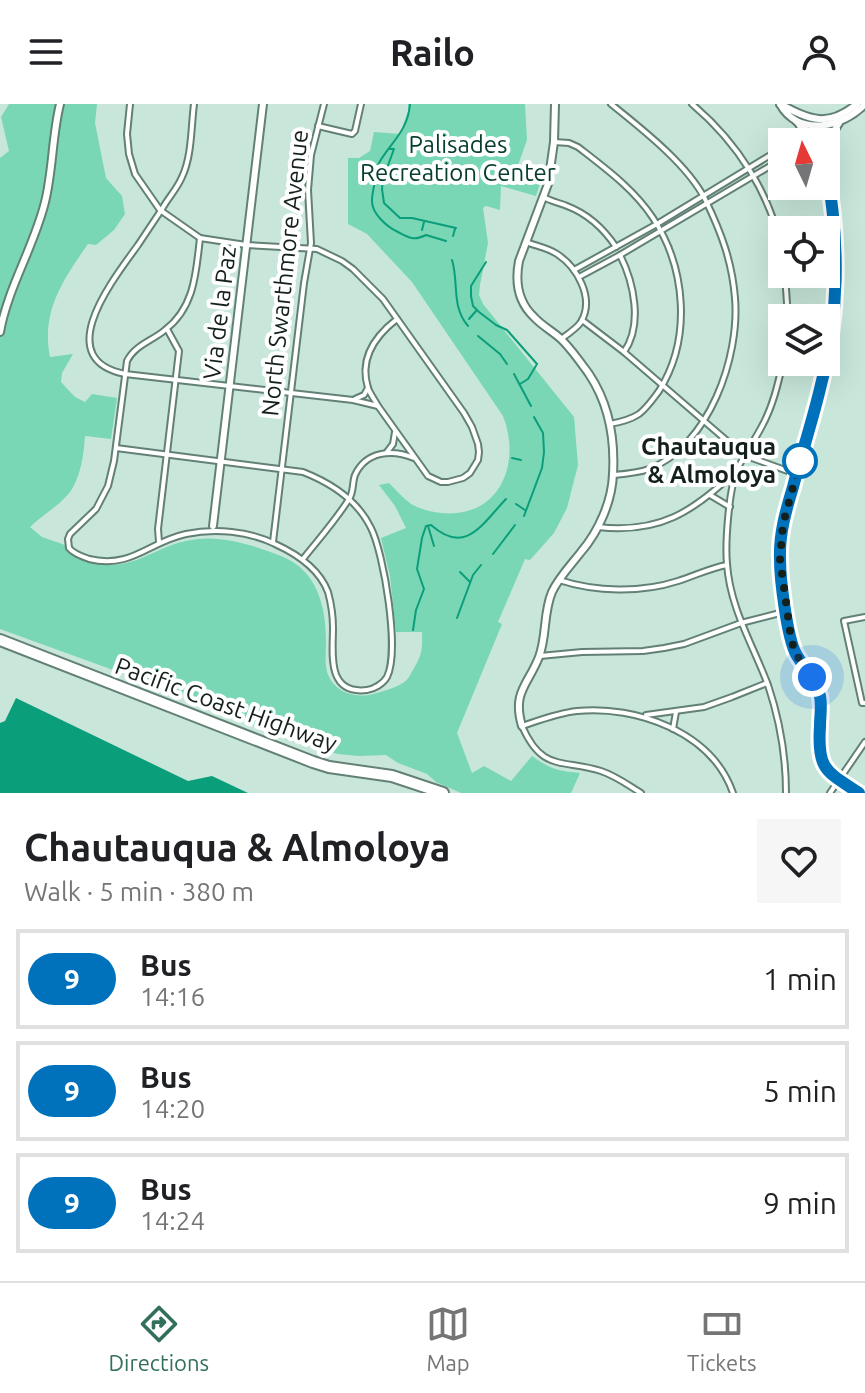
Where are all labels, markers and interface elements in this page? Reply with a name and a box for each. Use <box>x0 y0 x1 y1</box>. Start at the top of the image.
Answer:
icon: menu <box>24 30 68 74</box>
icon: person <box>797 30 841 74</box>
text: Railo <box>390 32 475 73</box>
street label: North Swarthmore Avenue <box>256 128 313 418</box>
north arrow <box>768 128 840 200</box>
map controls <box>768 128 840 376</box>
park label: Palisades Recreation Center <box>360 131 556 186</box>
button: locate <box>768 216 840 288</box>
street label: Via de la Paz <box>198 245 241 381</box>
button: layers <box>768 304 840 376</box>
place label: Chautauqua & Almoloya <box>641 433 776 488</box>
marker: Chautauqua & Almoloya <box>783 444 817 478</box>
street label: Pacific Coast Highway <box>112 652 341 757</box>
your location <box>792 657 832 697</box>
button: heart <box>757 819 841 903</box>
text: Chautauqua & Almoloya <box>24 826 450 868</box>
text: Walk · 5 min · 380 m <box>24 877 254 906</box>
text: Bus <box>140 948 192 982</box>
text: 1 min <box>763 962 837 996</box>
text: 9 <box>64 963 80 994</box>
text: 14:16 <box>140 982 205 1011</box>
text: Bus <box>140 1060 192 1094</box>
text: 5 min <box>763 1074 837 1108</box>
text: 9 <box>64 1075 80 1106</box>
text: 14:20 <box>140 1094 205 1123</box>
text: Bus <box>140 1172 192 1206</box>
text: 9 min <box>763 1186 837 1220</box>
text: 9 <box>64 1187 80 1218</box>
text: 14:24 <box>140 1206 205 1235</box>
tab: Directions <box>109 1302 209 1375</box>
tab: Map <box>426 1302 470 1375</box>
tab: Tickets <box>687 1302 756 1375</box>

